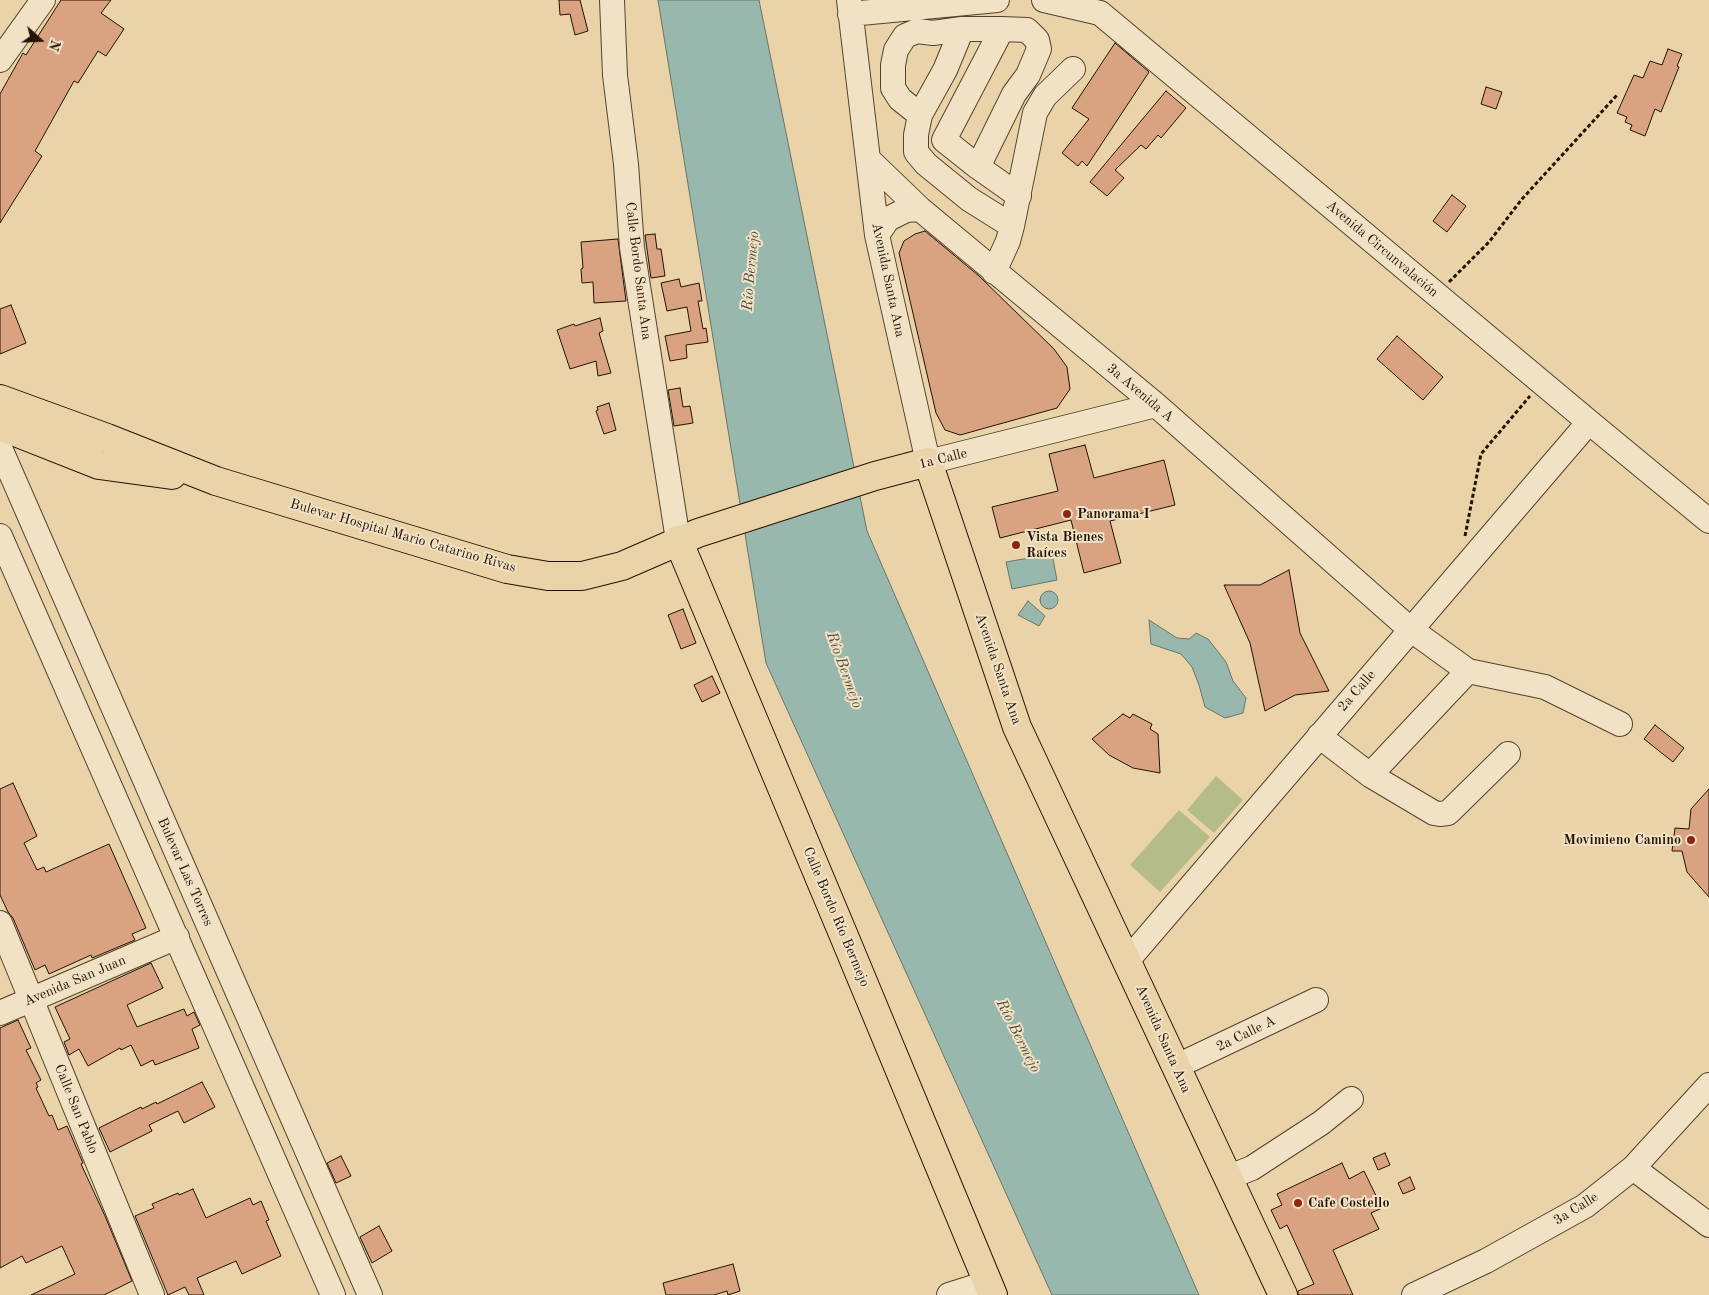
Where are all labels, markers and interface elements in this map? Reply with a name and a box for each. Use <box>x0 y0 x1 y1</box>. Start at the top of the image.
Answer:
north arrow <box>15 15 65 65</box>
text: N <box>46 38 63 53</box>
street label: Avenida Circunvalación <box>1322 197 1442 301</box>
street label: Calle Bordo Santa Ana <box>621 201 655 341</box>
street label: Avenida Santa Ana <box>868 221 908 339</box>
water label: Río Bermejo <box>739 230 763 312</box>
street label: 3a Avenida A <box>1103 360 1177 426</box>
street label: 1a Calle <box>917 445 969 473</box>
street label: Bulevar Hospital Mario Catarino Rivas <box>288 496 518 576</box>
place label: Panorama I <box>1077 506 1150 522</box>
marker: Panorama I <box>1061 508 1073 520</box>
place label: Vista Bienes Raíces <box>1026 529 1103 562</box>
marker: Vista Bienes Raíces <box>1010 539 1022 551</box>
street label: Avenida Santa Ana <box>971 611 1025 727</box>
water label: Río Bermejo <box>822 629 866 711</box>
street label: 2a Calle <box>1335 667 1379 715</box>
street label: Bulevar Las Torres <box>153 815 217 929</box>
place label: Movimieno Camino <box>1564 832 1681 848</box>
marker: Movimieno Camino <box>1685 834 1697 846</box>
street label: Calle Bordo Río Bermejo <box>799 845 873 989</box>
street label: Avenida San Juan <box>22 952 128 1010</box>
street label: Avenida Santa Ana <box>1132 982 1194 1096</box>
water label: Río Bermejo <box>992 996 1044 1076</box>
street label: 2a Calle A <box>1214 1012 1278 1056</box>
street label: Calle San Pablo <box>50 1062 102 1156</box>
street label: 3a Calle <box>1551 1189 1601 1229</box>
place label: Cafe Costello <box>1308 1195 1389 1211</box>
marker: Cafe Costello <box>1292 1197 1304 1209</box>

